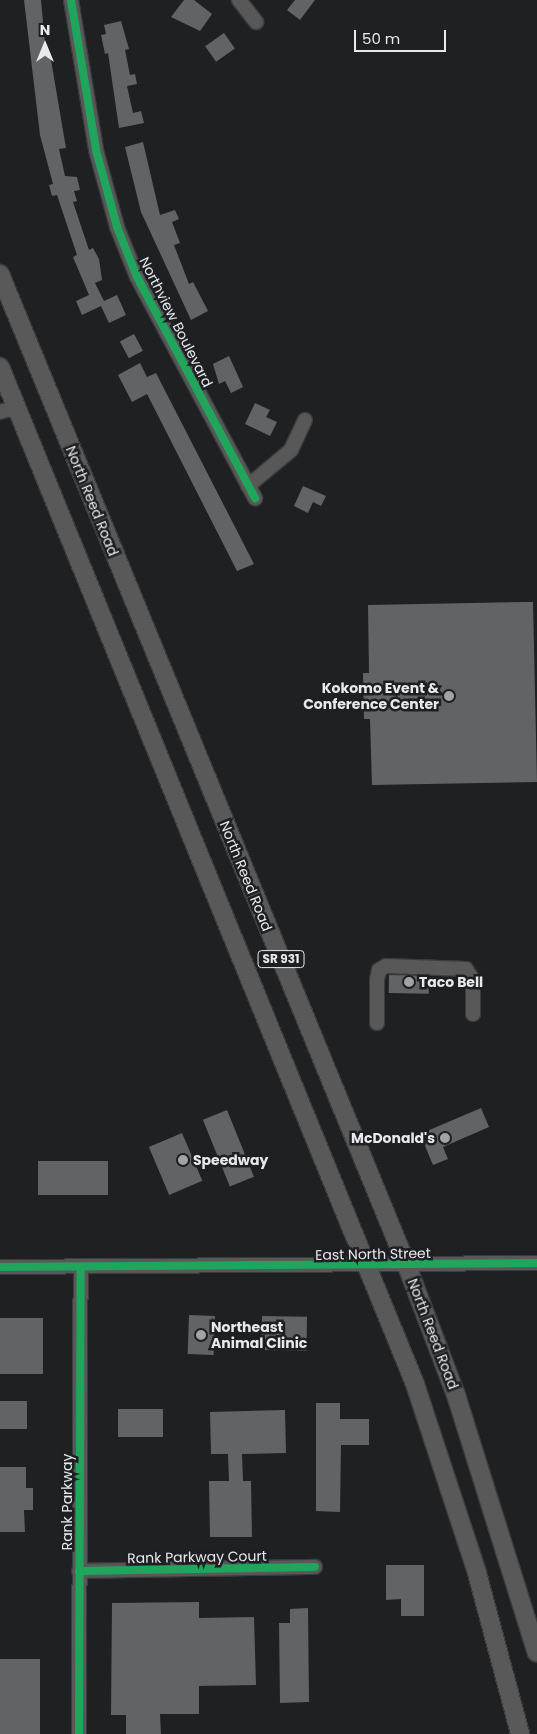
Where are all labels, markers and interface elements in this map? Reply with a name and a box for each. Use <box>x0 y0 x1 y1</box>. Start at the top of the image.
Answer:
north arrow <box>20 20 70 70</box>
text: N <box>40 20 50 40</box>
scale bar <box>357 20 450 52</box>
text: 50 m <box>362 28 400 49</box>
street label: Northview Boulevard <box>136 254 216 390</box>
street label: North Reed Road <box>62 443 122 559</box>
place label: Kokomo Event & Conference Center <box>303 680 439 712</box>
marker: Kokomo Event & Conference Center <box>443 690 455 702</box>
street label: North Reed Road <box>216 818 276 934</box>
road number: SR 931 <box>257 950 305 969</box>
place label: Taco Bell <box>419 974 483 990</box>
marker: Taco Bell <box>403 976 415 988</box>
place label: McDonald's <box>351 1130 435 1146</box>
marker: McDonald's <box>439 1132 451 1144</box>
place label: Speedway <box>193 1152 268 1168</box>
marker: Speedway <box>177 1154 189 1166</box>
street label: East North Street <box>315 1245 431 1263</box>
street label: North Reed Road <box>404 1276 462 1392</box>
place label: Northeast Animal Clinic <box>211 1319 307 1351</box>
marker: Northeast Animal Clinic <box>195 1329 207 1341</box>
street label: Rank Parkway <box>59 1454 75 1550</box>
street label: Rank Parkway Court <box>127 1547 267 1567</box>

